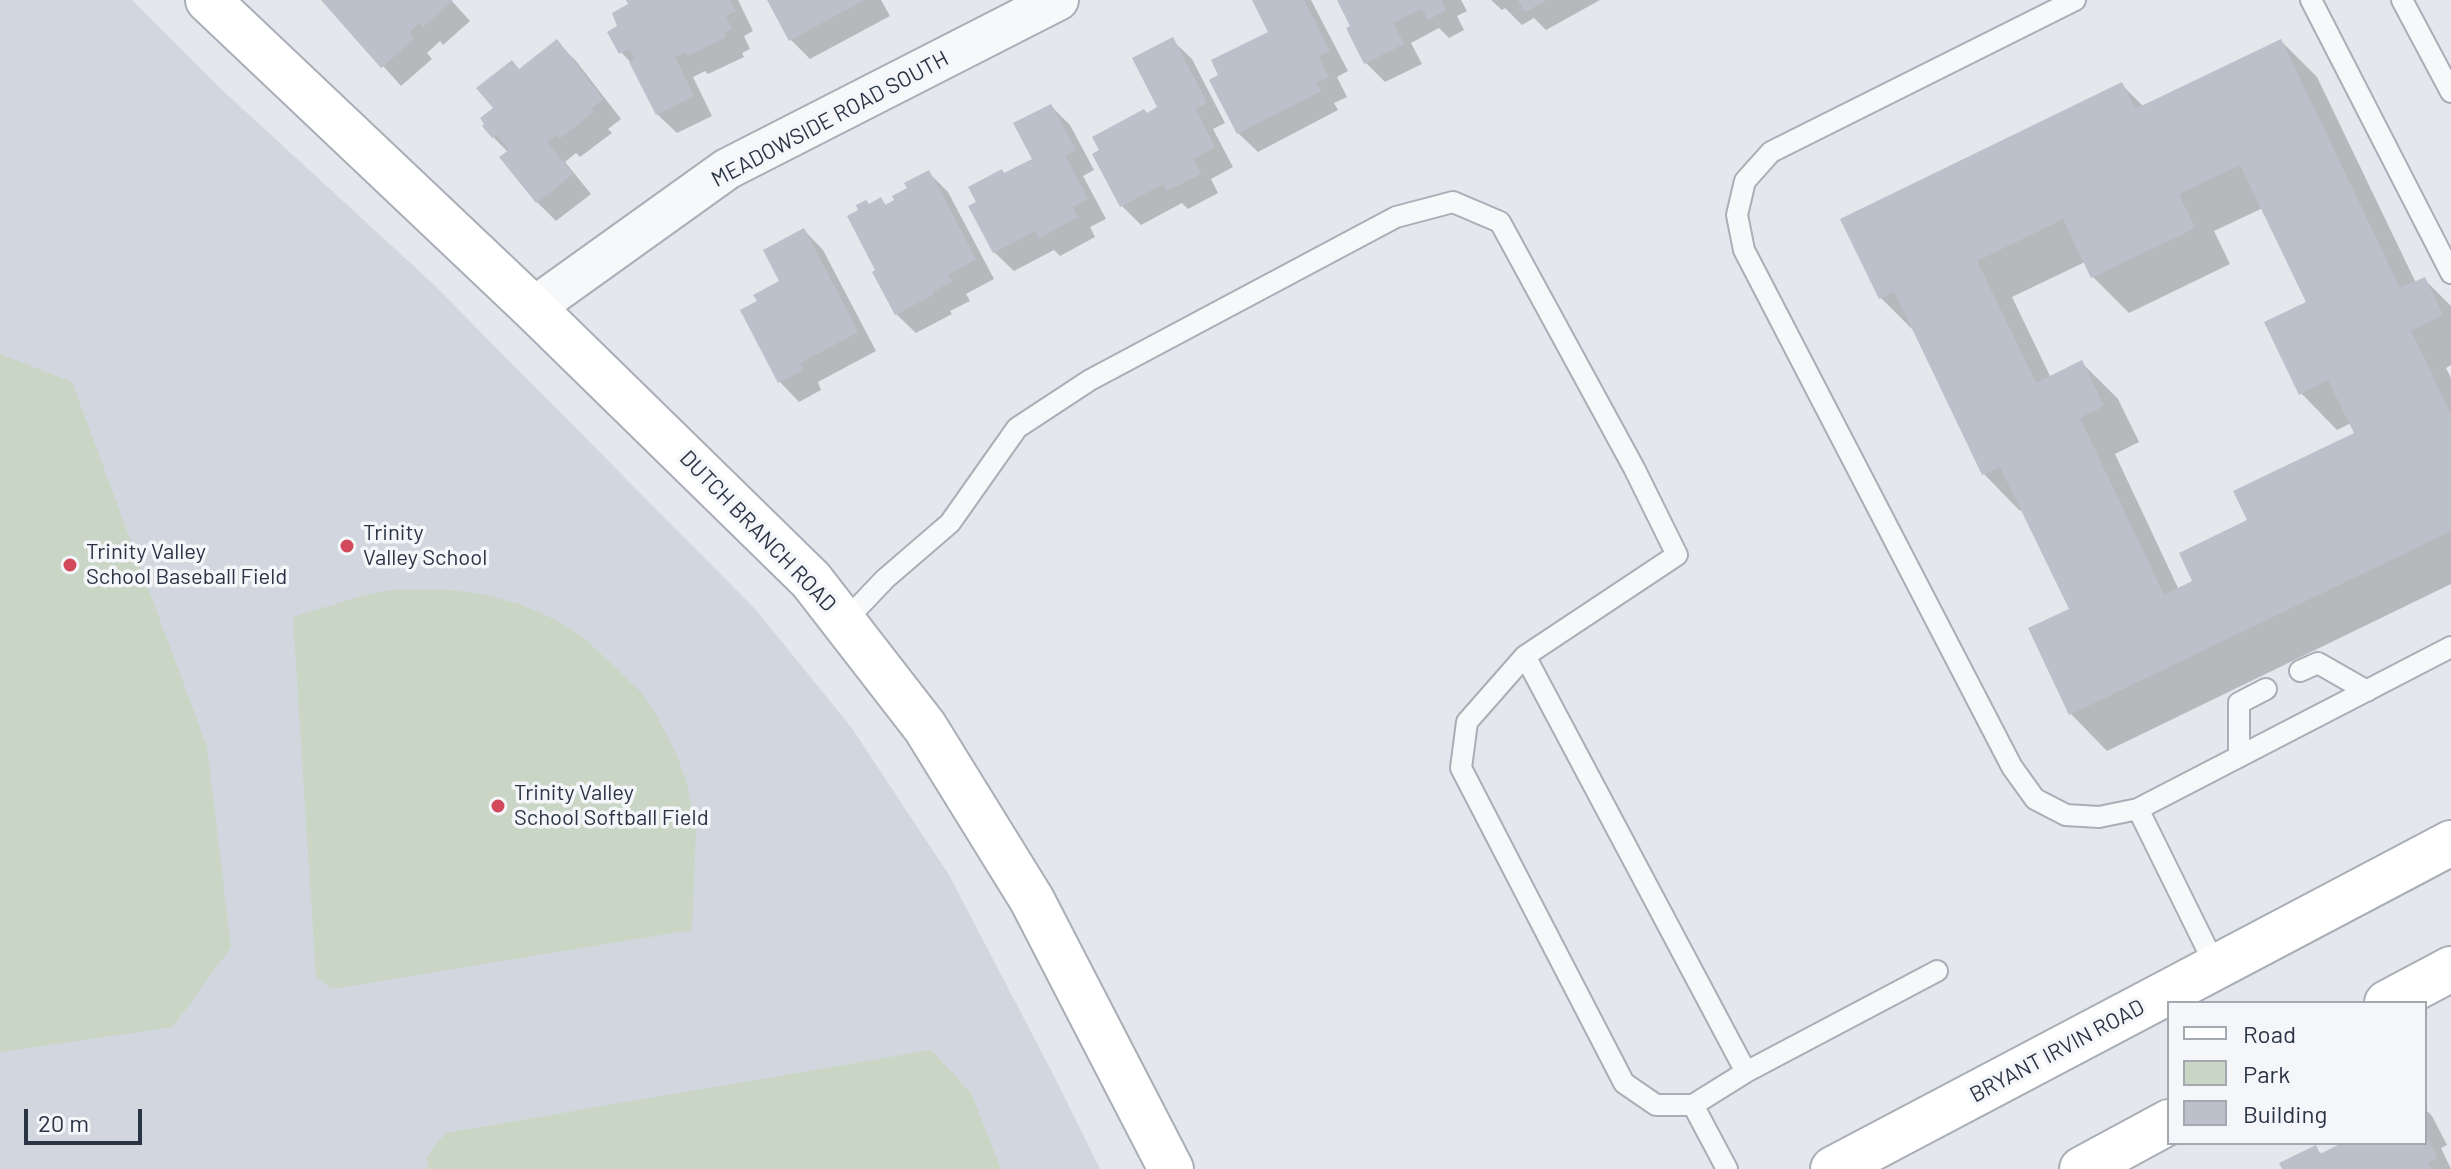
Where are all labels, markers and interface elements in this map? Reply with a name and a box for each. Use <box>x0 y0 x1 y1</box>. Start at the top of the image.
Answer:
street label: MEADOWSIDE ROAD SOUTH <box>707 45 953 193</box>
street label: DUTCH BRANCH ROAD <box>674 445 842 617</box>
place label: Trinity Valley School <box>363 520 487 572</box>
marker: Trinity Valley School <box>338 537 356 555</box>
place label: Trinity Valley School Baseball Field <box>86 539 287 590</box>
marker: Trinity Valley School Baseball Field <box>61 556 79 574</box>
place label: Trinity Valley School Softball Field <box>514 780 709 832</box>
marker: Trinity Valley School Softball Field <box>489 797 507 815</box>
street label: BRYANT IRVIN ROAD <box>1965 994 2149 1108</box>
legend <box>2167 1001 2427 1145</box>
text: Road <box>2243 1019 2296 1048</box>
text: Park <box>2243 1059 2290 1088</box>
scale bar <box>28 1093 146 1143</box>
text: Building <box>2243 1099 2327 1128</box>
text: 20 m <box>38 1108 89 1137</box>

